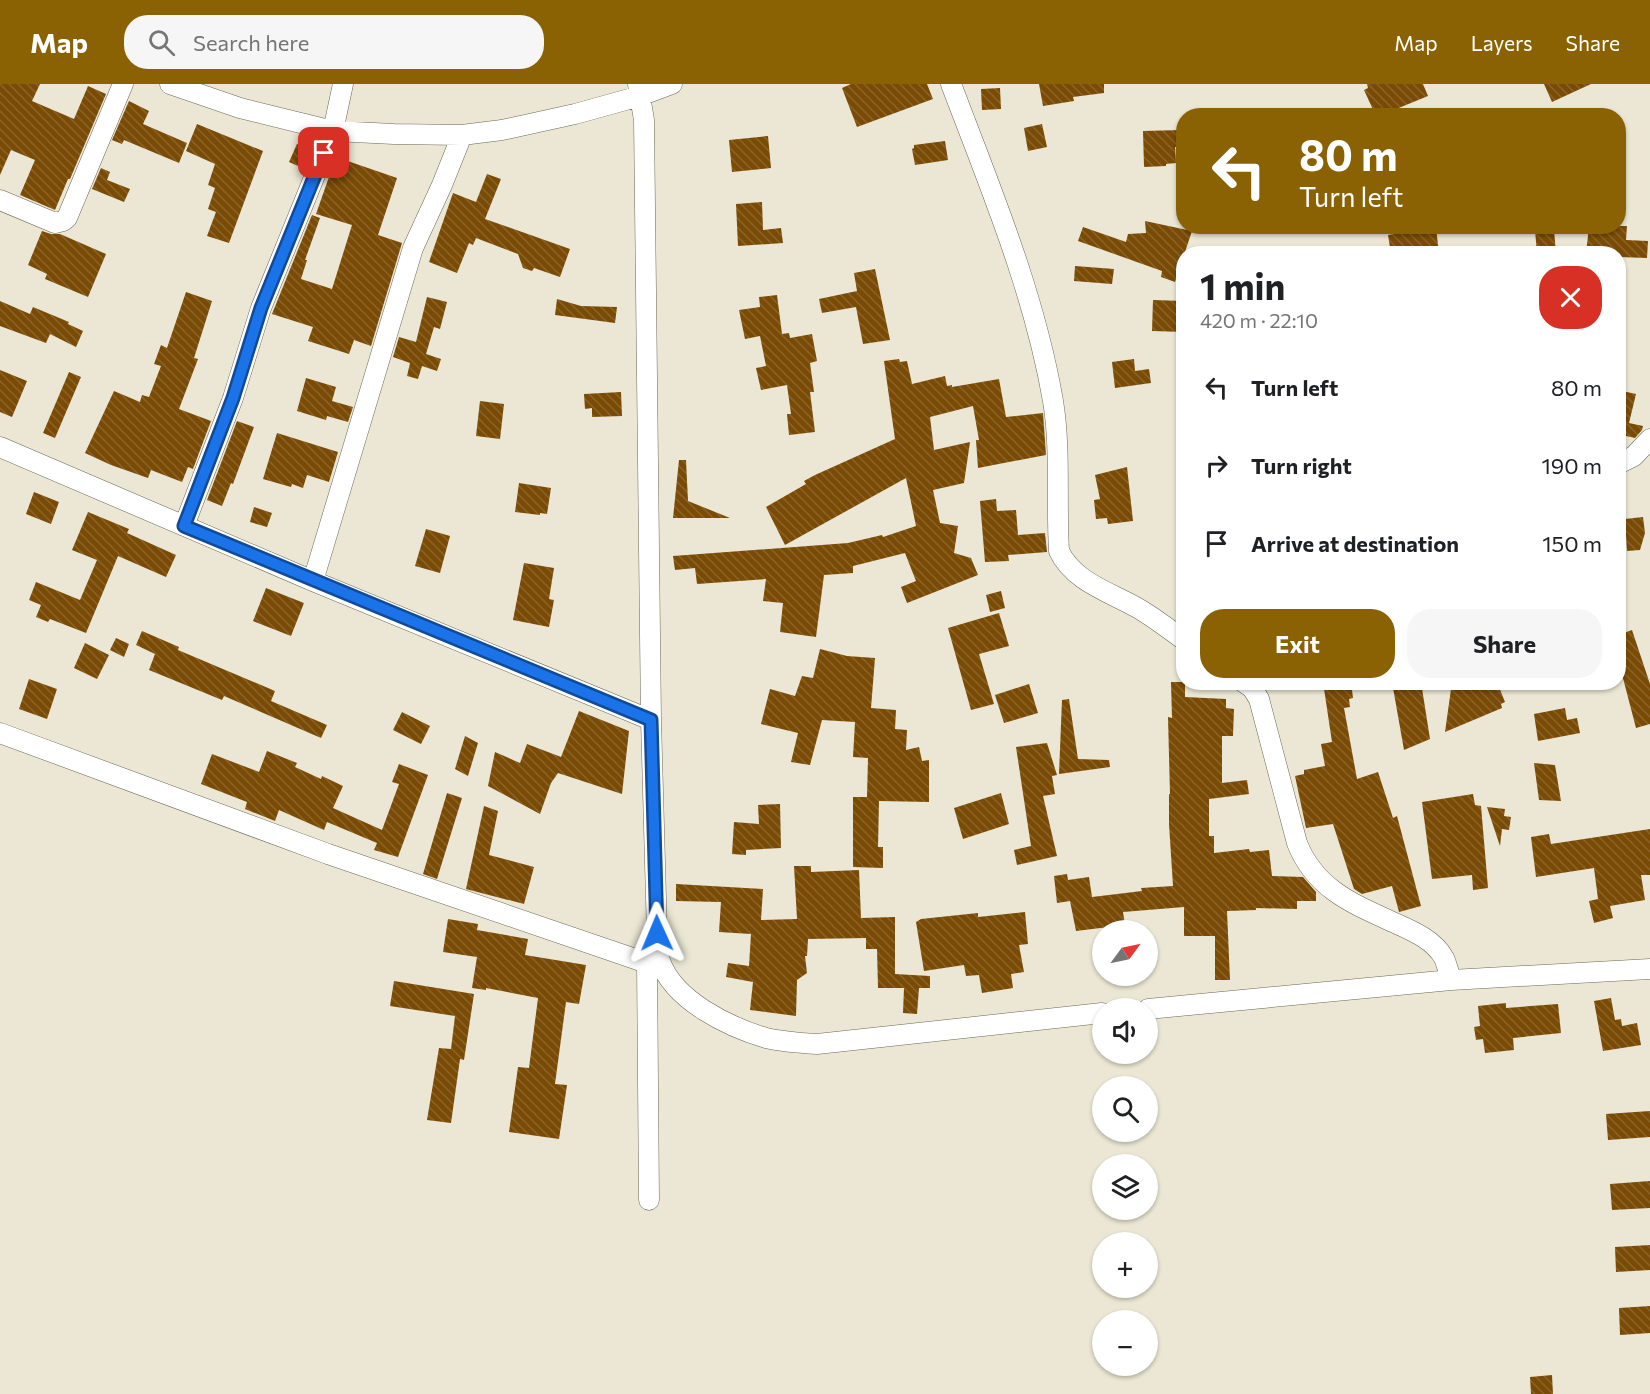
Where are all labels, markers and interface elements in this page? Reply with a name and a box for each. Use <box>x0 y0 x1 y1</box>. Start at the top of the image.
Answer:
search box <box>124 15 544 69</box>
text: Map <box>30 25 88 59</box>
icon: search <box>145 26 178 59</box>
text: Search here <box>193 29 309 56</box>
text: Map <box>1394 30 1438 55</box>
text: Layers <box>1471 30 1533 55</box>
text: Share <box>1566 30 1620 55</box>
pin <box>298 127 349 178</box>
text: 80 m <box>1299 128 1398 180</box>
icon: left <box>1200 132 1278 210</box>
icon: arrive <box>307 136 340 169</box>
text: Turn left <box>1299 180 1403 213</box>
text: 1 min <box>1200 263 1285 307</box>
button: close <box>1539 266 1602 329</box>
text: 420 m · 22:10 <box>1200 308 1318 332</box>
icon: left <box>1200 371 1233 404</box>
text: Turn left <box>1251 374 1338 401</box>
text: 80 m <box>1551 374 1602 401</box>
icon: right <box>1200 449 1233 482</box>
text: Turn right <box>1251 452 1352 479</box>
text: 190 m <box>1541 452 1602 479</box>
icon: arrive <box>1200 527 1233 560</box>
text: Arrive at destination <box>1251 530 1459 557</box>
text: 150 m <box>1542 530 1602 557</box>
button: Exit <box>1200 609 1395 678</box>
button: Share <box>1407 609 1602 678</box>
position arrow <box>625 901 689 965</box>
north arrow <box>1092 920 1158 986</box>
map controls <box>1092 920 1158 1376</box>
button: sound <box>1092 998 1158 1064</box>
button: search <box>1092 1076 1158 1142</box>
button: layers <box>1092 1154 1158 1220</box>
button: + <box>1092 1232 1158 1298</box>
button: − <box>1092 1310 1158 1376</box>

